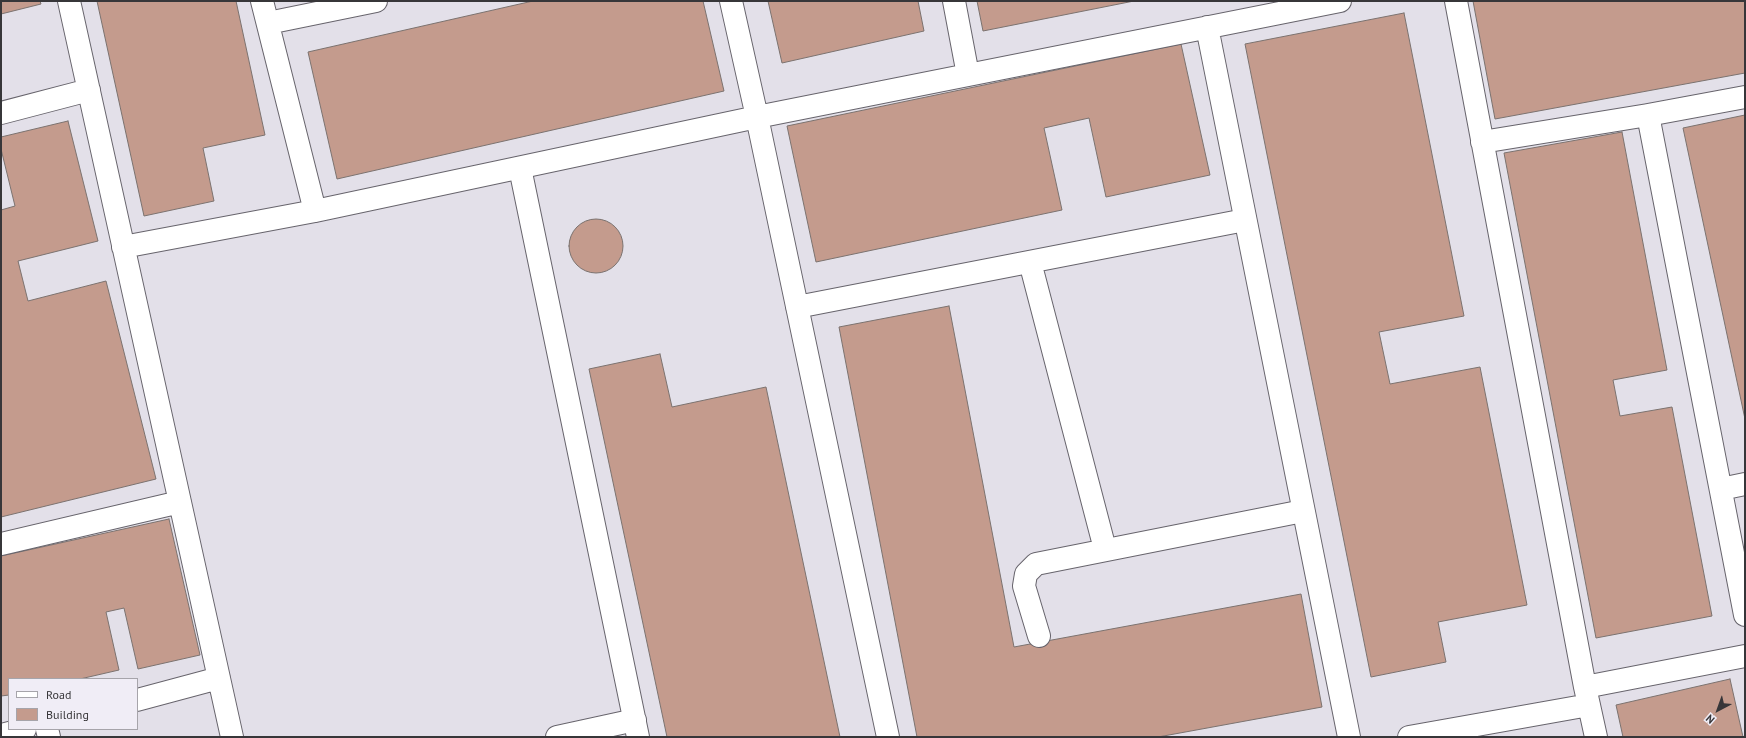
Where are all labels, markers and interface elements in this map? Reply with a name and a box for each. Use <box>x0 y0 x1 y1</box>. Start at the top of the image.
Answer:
legend <box>8 678 138 730</box>
text: Road <box>46 687 71 702</box>
north arrow <box>1698 690 1738 730</box>
text: Building <box>46 707 89 722</box>
text: N <box>1703 711 1717 727</box>

